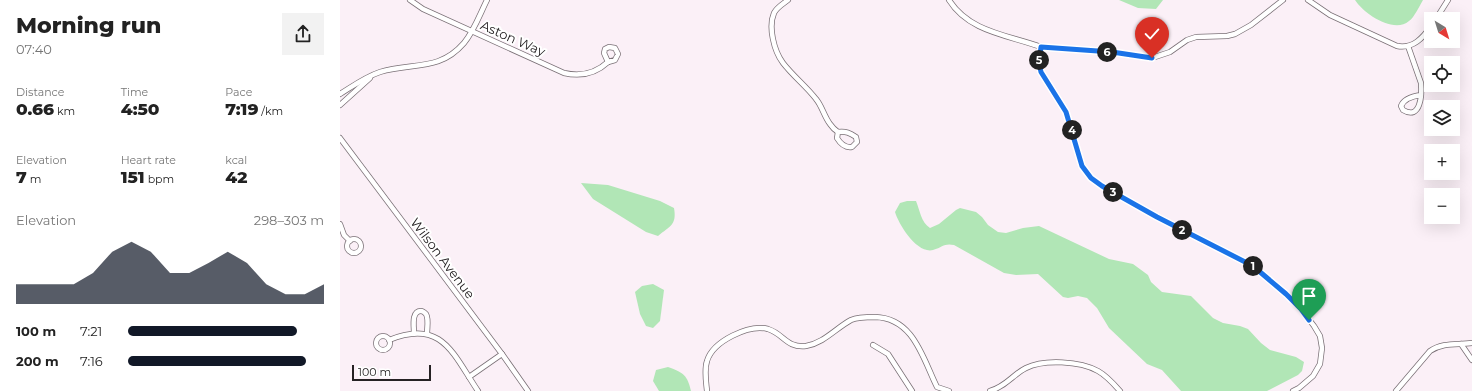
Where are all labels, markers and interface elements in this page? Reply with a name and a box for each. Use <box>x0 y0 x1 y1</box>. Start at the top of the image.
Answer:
text: Morning run <box>16 12 161 39</box>
north arrow <box>1424 12 1460 48</box>
map controls <box>1424 12 1460 224</box>
button: share <box>282 13 324 55</box>
street label: Aston Way <box>478 17 549 60</box>
pin <box>1135 17 1169 58</box>
icon: check <box>1141 23 1163 45</box>
text: 07:40 <box>16 41 52 57</box>
pin: 6 <box>1097 42 1117 62</box>
text: 6 <box>1103 45 1111 59</box>
pin: 5 <box>1029 50 1049 70</box>
text: 5 <box>1036 53 1042 67</box>
button: locate <box>1424 56 1460 92</box>
text: Distance <box>16 85 64 99</box>
text: Time <box>121 85 148 99</box>
text: Pace <box>225 85 252 99</box>
text: 0.66 <box>16 99 54 119</box>
text: 4:50 <box>121 99 160 119</box>
text: 7:19 <box>225 99 258 119</box>
button: layers <box>1424 100 1460 136</box>
text: km <box>54 104 75 118</box>
text: /km <box>258 104 283 118</box>
pin: 4 <box>1062 120 1082 140</box>
text: 4 <box>1068 123 1076 137</box>
button: + <box>1424 144 1460 180</box>
text: Elevation <box>16 153 67 167</box>
text: Heart rate <box>121 153 176 167</box>
text: kcal <box>225 153 247 167</box>
text: 7 <box>16 167 27 187</box>
text: 151 <box>121 167 145 187</box>
text: 42 <box>225 167 247 187</box>
text: m <box>27 172 41 186</box>
text: bpm <box>145 172 174 186</box>
pin: 3 <box>1103 182 1123 202</box>
text: 3 <box>1110 185 1116 199</box>
button: − <box>1424 188 1460 224</box>
text: Elevation <box>16 212 76 228</box>
text: 298–303 m <box>254 212 324 228</box>
street label: Wilson Avenue <box>407 214 479 302</box>
pin: 2 <box>1172 220 1192 240</box>
text: 2 <box>1179 223 1185 237</box>
pin: 1 <box>1243 256 1263 276</box>
text: 1 <box>1251 259 1255 273</box>
pin <box>1292 279 1326 320</box>
icon: arrive <box>1298 285 1320 307</box>
text: 100 m <box>16 323 56 339</box>
text: 7:21 <box>80 323 102 339</box>
text: 200 m <box>16 353 59 369</box>
text: 7:16 <box>80 353 103 369</box>
scale bar <box>352 363 431 382</box>
text: 100 m <box>358 365 391 379</box>

